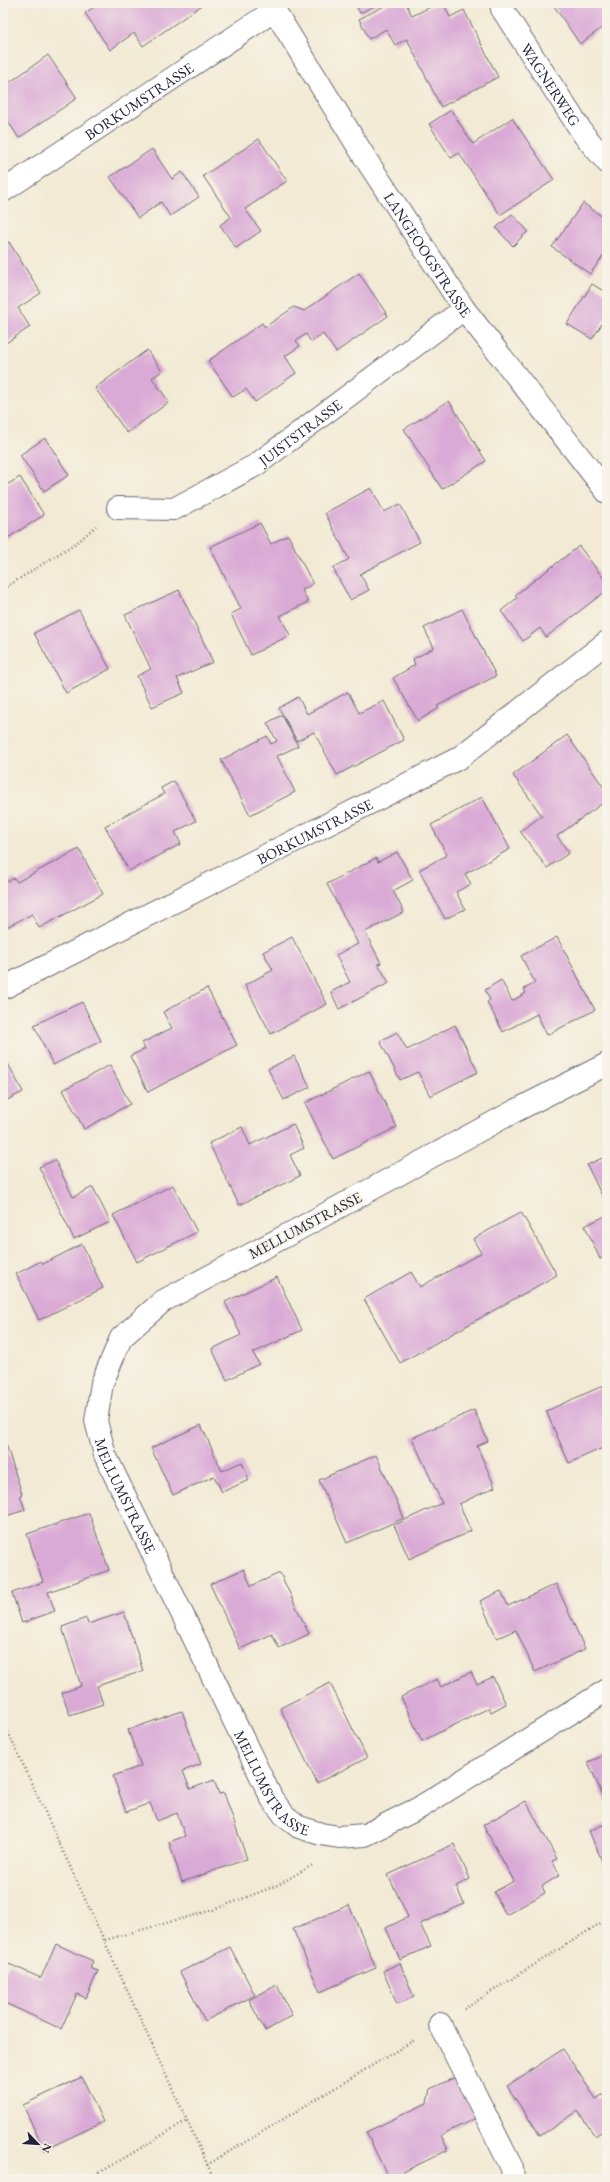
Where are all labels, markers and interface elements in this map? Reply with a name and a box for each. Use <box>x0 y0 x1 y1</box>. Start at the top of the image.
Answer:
street label: WAGNERWEG <box>517 39 585 129</box>
street label: BORKUMSTRASSE <box>81 57 197 144</box>
street label: LANGEOOGSTRASSE <box>380 188 476 321</box>
street label: JUISTSTRASSE <box>253 394 346 471</box>
street label: BORKUMSTRASSE <box>254 794 376 868</box>
street label: MELLUMSTRASSE <box>245 1187 365 1263</box>
street label: MELLUMSTRASSE <box>91 1436 161 1557</box>
street label: MELLUMSTRASSE <box>230 1727 312 1839</box>
north arrow <box>18 2124 58 2164</box>
text: N <box>39 2141 55 2155</box>

